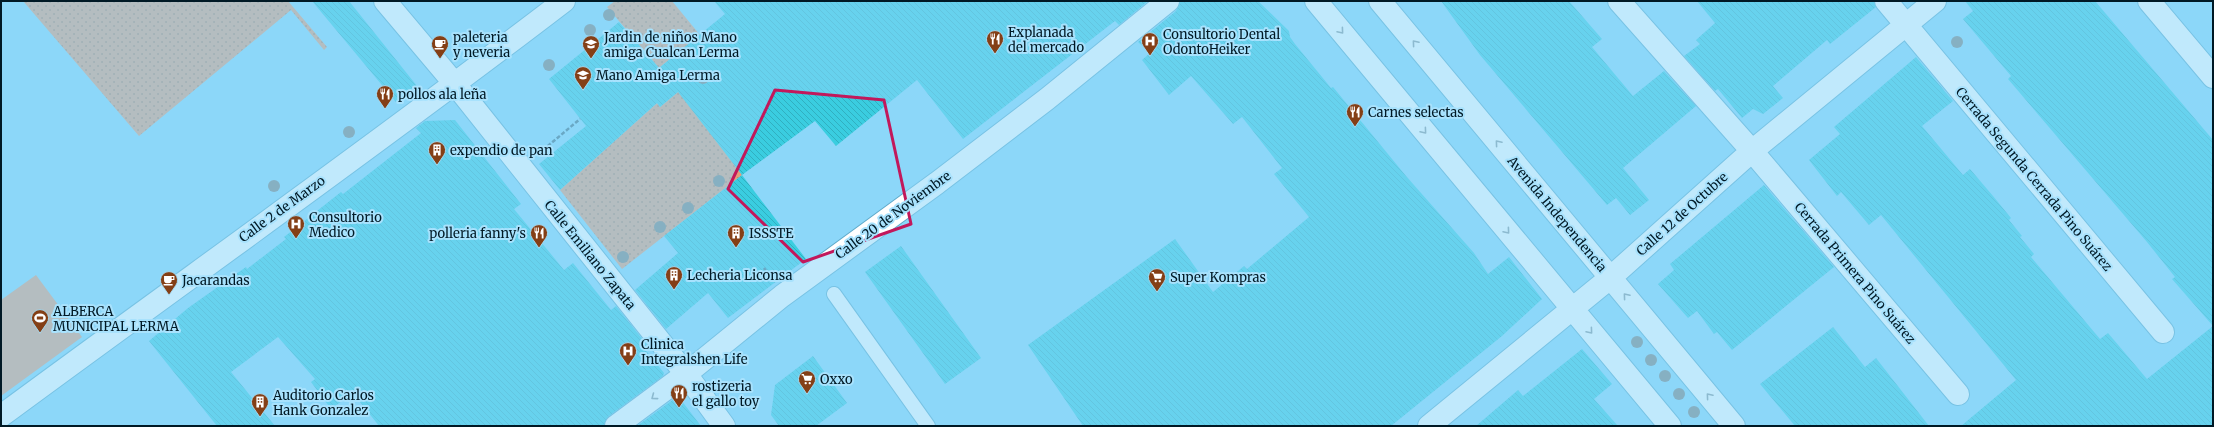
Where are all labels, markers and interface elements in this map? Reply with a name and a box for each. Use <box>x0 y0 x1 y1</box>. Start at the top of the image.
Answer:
place label: Explanada del mercado <box>1008 24 1084 56</box>
place label: Consultorio Dental OdontoHeiker <box>1163 26 1280 58</box>
one-way arrow <box>1337 26 1344 34</box>
place label: paleteria y neveria <box>453 29 510 61</box>
place label: Jardin de niños Mano amiga Cualcan Lerma <box>603 29 739 61</box>
restaurant icon: Explanada del mercado <box>985 29 1005 54</box>
hospital icon: Consultorio Dental OdontoHeiker <box>1140 31 1160 56</box>
cafe icon: paleteria y neveria <box>430 34 450 59</box>
school or university icon: Jardin de niños Mano amiga Cualcan Lerma <box>581 34 601 59</box>
one-way arrow <box>1412 40 1419 47</box>
school or university icon: Mano Amiga Lerma <box>573 65 593 90</box>
place label: Mano Amiga Lerma <box>596 67 720 84</box>
restaurant icon: pollos ala leña <box>375 84 395 109</box>
street label: Cerrada Segunda Cerrada Pino Suárez <box>1952 84 2116 274</box>
place label: pollos ala leña <box>398 86 486 103</box>
restaurant icon: Carnes selectas <box>1345 102 1365 127</box>
place label: Carnes selectas <box>1368 104 1464 121</box>
one-way arrow <box>1420 127 1427 134</box>
building icon: expendio de pan <box>427 140 447 165</box>
one-way arrow <box>1496 140 1503 147</box>
place label: expendio de pan <box>450 142 553 159</box>
street label: Avenida Independencia <box>1503 152 1610 275</box>
street label: Calle 20 de Noviembre <box>832 167 954 263</box>
street label: Calle 12 de Octubre <box>1633 168 1731 260</box>
street label: Calle 2 de Marzo <box>236 172 329 246</box>
street label: Calle Emiliano Zapata <box>541 197 639 313</box>
street label: Cerrada Primera Pino Suárez <box>1791 199 1919 347</box>
place label: Consultorio Medico <box>309 209 382 241</box>
hospital icon: Consultorio Medico <box>286 214 306 239</box>
restaurant icon: polleria fanny's <box>529 223 549 248</box>
building icon: ISSSTE <box>726 223 746 248</box>
place label: polleria fanny's <box>429 225 526 242</box>
place label: ISSSTE <box>749 225 794 242</box>
one-way arrow <box>1503 227 1510 234</box>
building icon: Lecheria Liconsa <box>664 265 684 290</box>
place label: Lecheria Liconsa <box>687 267 792 284</box>
supermarket icon: Super Kompras <box>1147 267 1167 292</box>
place label: Super Kompras <box>1170 269 1266 286</box>
cafe icon: Jacarandas <box>159 270 179 295</box>
place label: Jacarandas <box>181 272 250 289</box>
one-way arrow <box>1623 294 1630 301</box>
place label: ALBERCA MUNICIPAL LERMA <box>52 303 180 335</box>
sports icon: ALBERCA MUNICIPAL LERMA <box>30 308 50 333</box>
one-way arrow <box>1586 326 1593 334</box>
place label: Clinica Integralshen Life <box>641 336 748 368</box>
hospital icon: Clinica Integralshen Life <box>618 341 638 366</box>
supermarket icon: Oxxo <box>797 369 817 394</box>
place label: Oxxo <box>820 371 853 388</box>
place label: rostizeria el gallo toy <box>692 378 760 410</box>
restaurant icon: rostizeria el gallo toy <box>669 383 689 408</box>
place label: Auditorio Carlos Hank Gonzalez <box>272 387 374 419</box>
building icon: Auditorio Carlos Hank Gonzalez <box>250 392 270 417</box>
one-way arrow <box>652 393 659 400</box>
one-way arrow <box>1707 393 1714 401</box>

